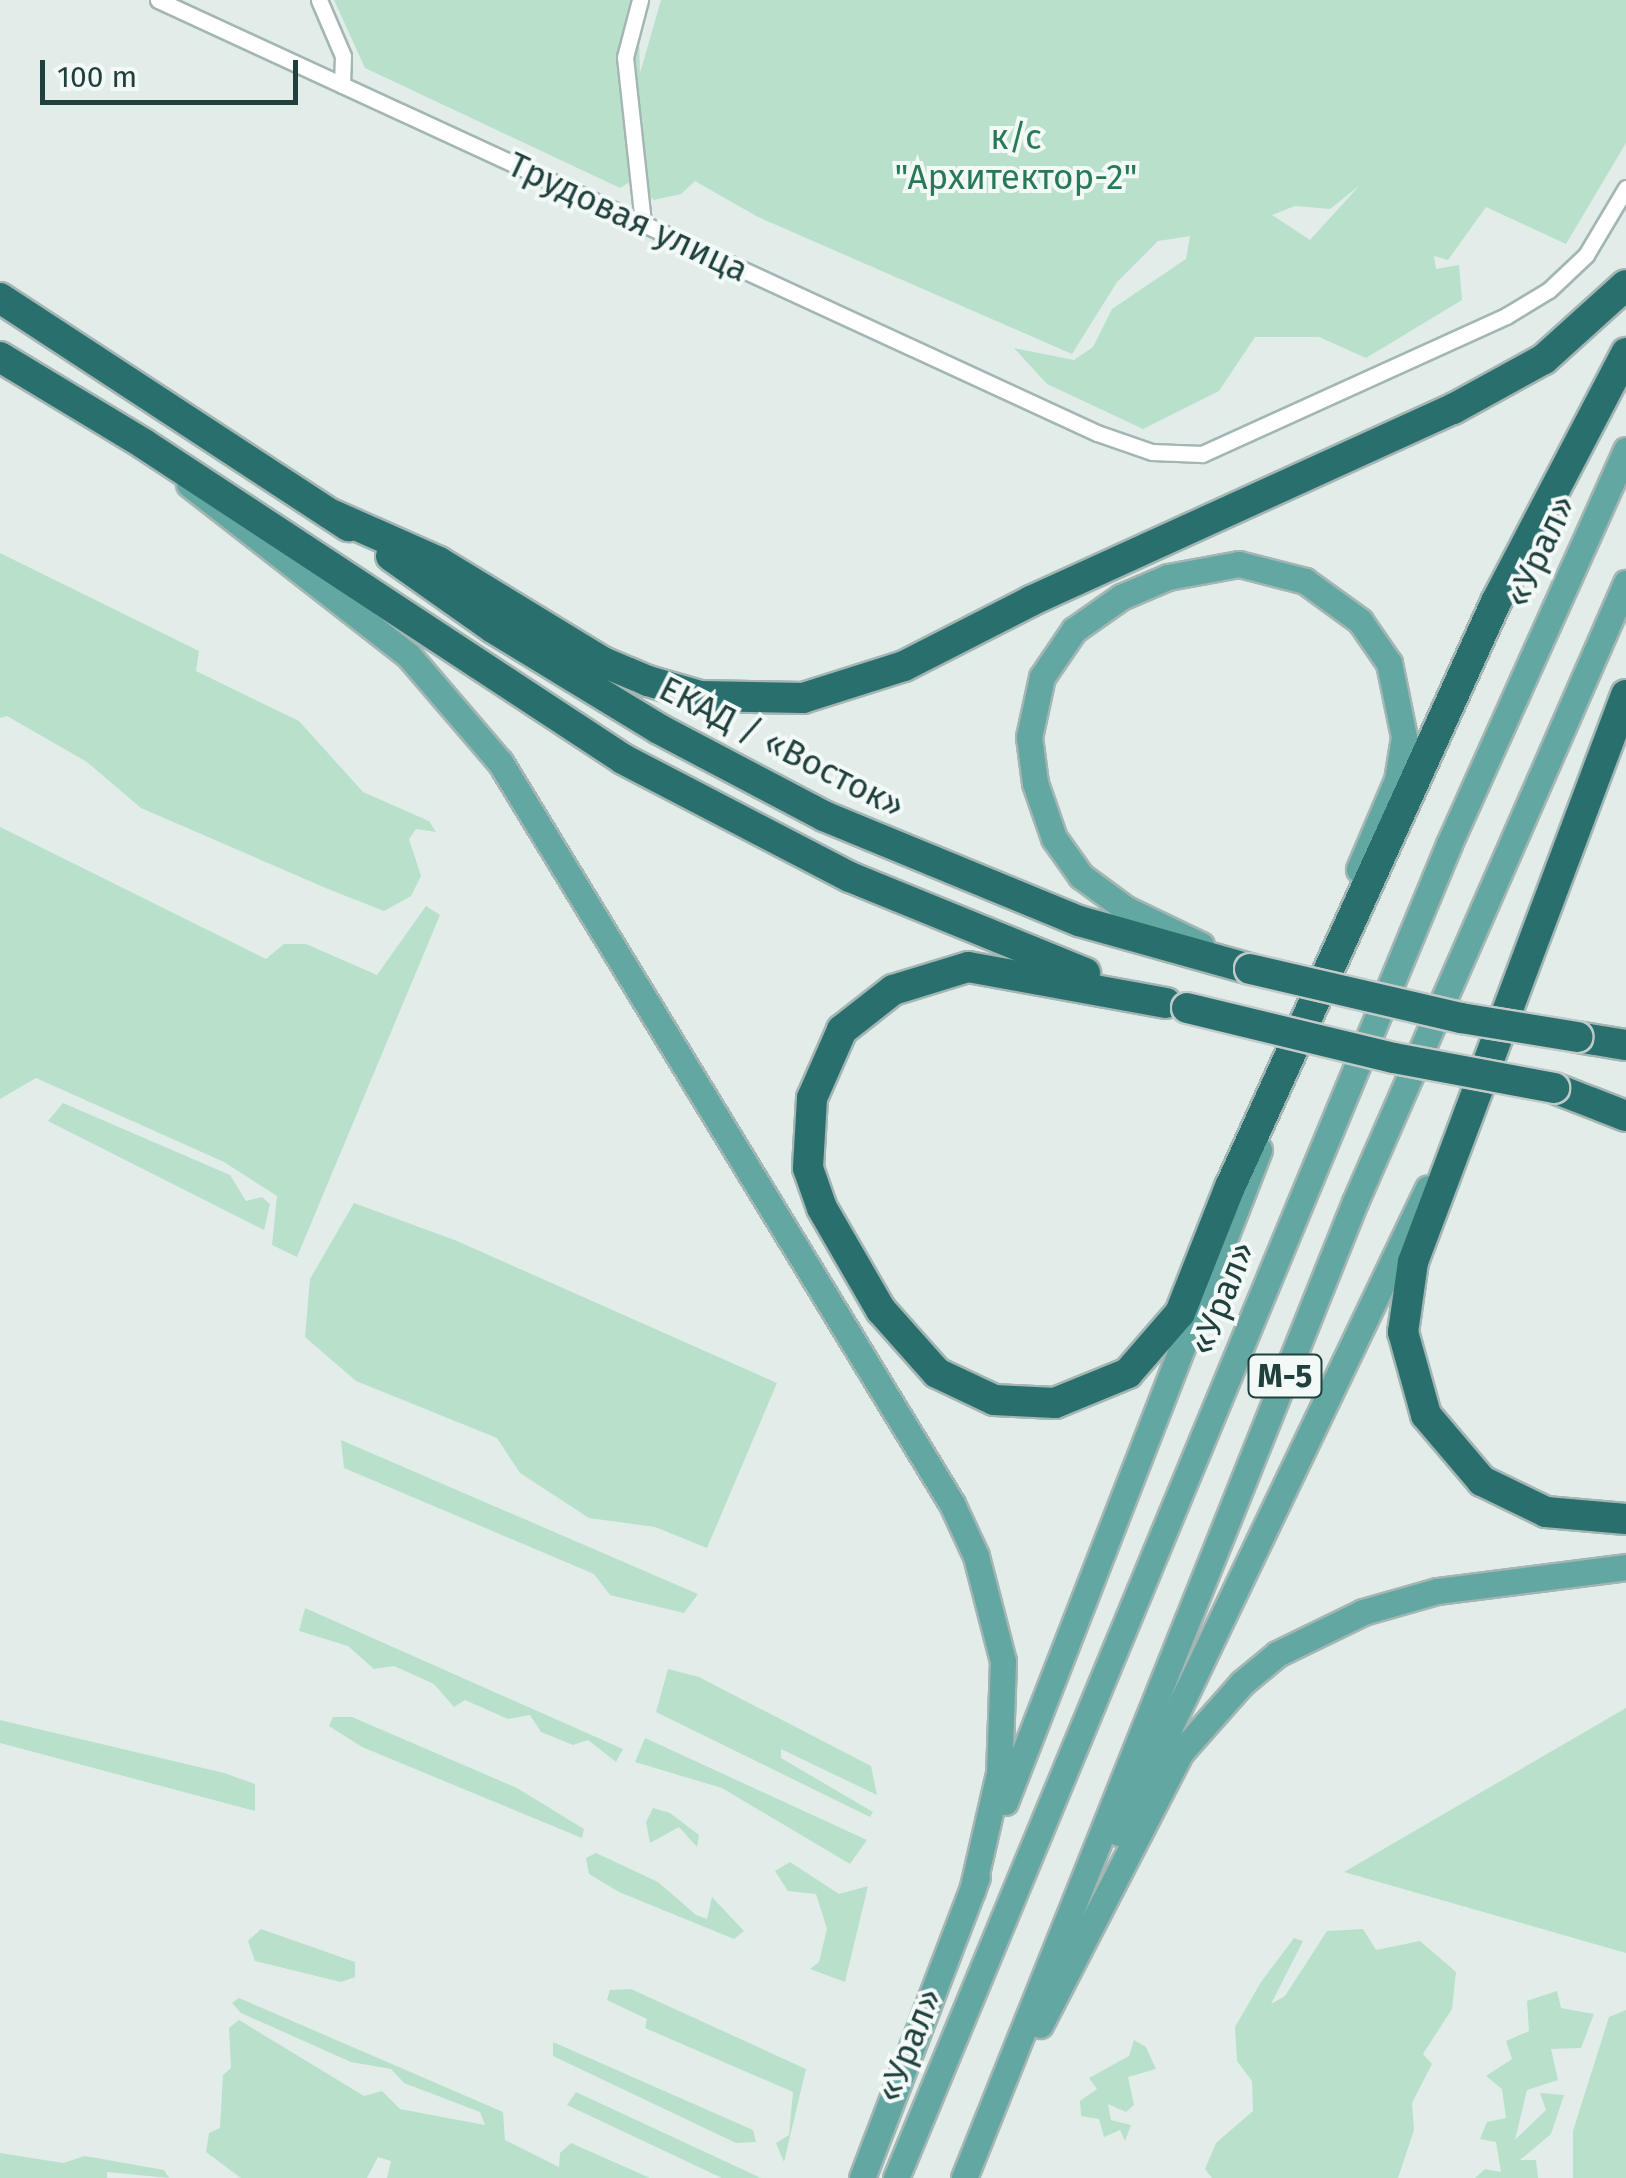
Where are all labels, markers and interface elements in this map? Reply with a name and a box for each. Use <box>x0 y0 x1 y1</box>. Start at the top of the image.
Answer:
scale bar <box>45 40 302 102</box>
text: 100 m <box>57 59 137 95</box>
park label: к/с "Архитектор-2" <box>895 116 1137 198</box>
street label: Трудовая улица <box>501 143 755 291</box>
street label: «Урал» <box>1496 488 1584 614</box>
street label: ЕКАД / «Восток» <box>652 667 912 827</box>
street label: «Урал» <box>1180 1235 1264 1361</box>
road number: М-5 <box>1245 1349 1325 1403</box>
street label: «Урал» <box>867 1982 951 2108</box>

